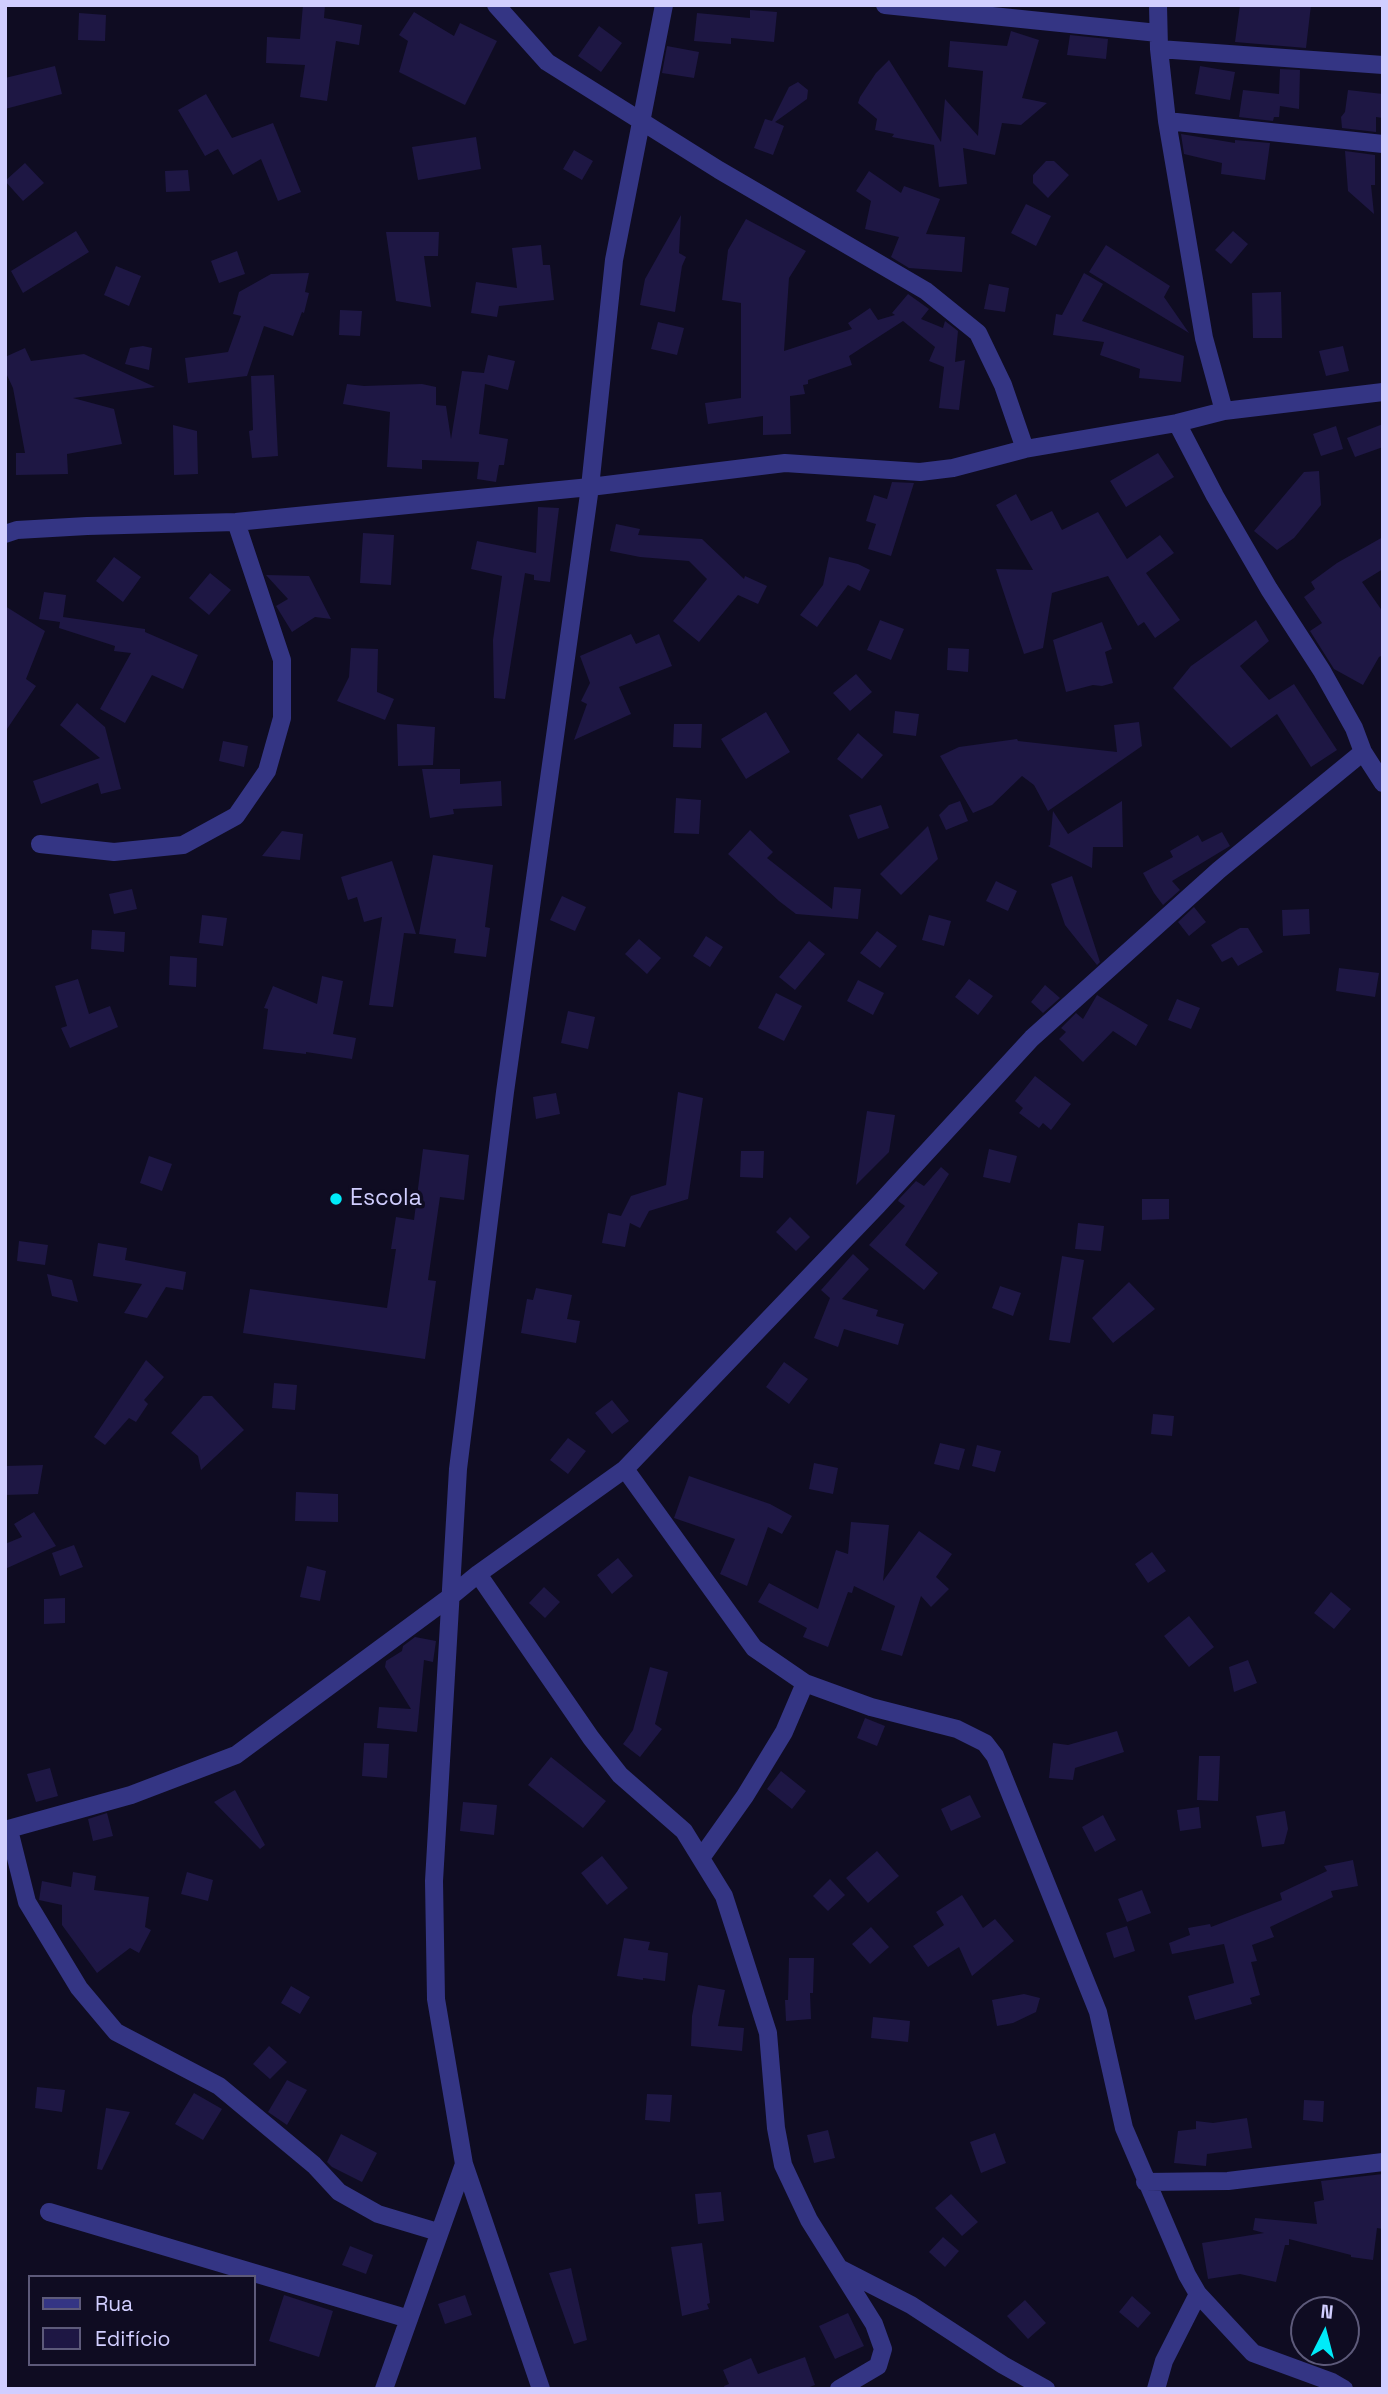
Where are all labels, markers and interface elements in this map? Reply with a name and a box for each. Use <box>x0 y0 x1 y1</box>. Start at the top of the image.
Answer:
place label: Escola <box>350 1185 422 1213</box>
marker: Escola <box>328 1191 344 1207</box>
legend <box>28 2275 256 2366</box>
text: Rua <box>95 2290 133 2317</box>
north arrow <box>1290 2296 1360 2366</box>
text: N <box>1319 2299 1335 2325</box>
text: Edifício <box>95 2325 171 2352</box>

